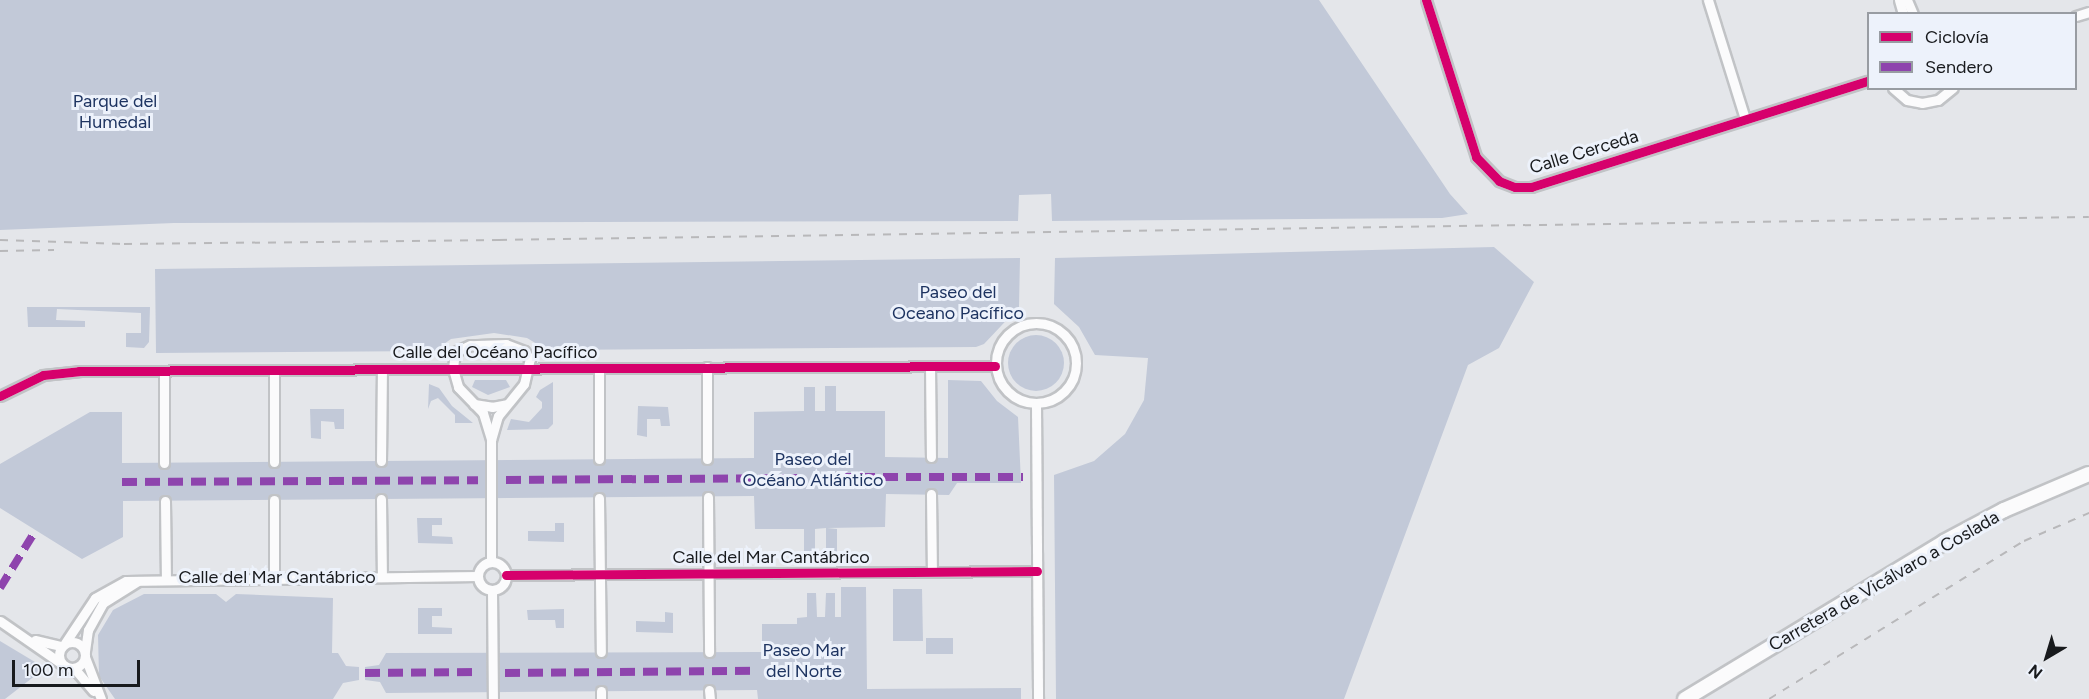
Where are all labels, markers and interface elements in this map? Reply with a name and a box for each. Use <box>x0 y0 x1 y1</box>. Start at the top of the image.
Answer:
legend <box>1867 12 2077 90</box>
text: Ciclovía <box>1925 26 1989 48</box>
text: Sendero <box>1925 56 1993 78</box>
park label: Parque del Humedal <box>73 91 157 134</box>
street label: Calle Cerceda <box>1527 125 1641 179</box>
park label: Paseo del Oceano Pacífico <box>892 282 1024 324</box>
street label: Calle del Océano Pacífico <box>392 341 598 363</box>
park label: Paseo del Océano Atlántico <box>743 449 883 492</box>
street label: Carretera de Vicálvaro a Coslada <box>1765 506 2003 656</box>
street label: Calle del Mar Cantábrico <box>672 546 870 568</box>
street label: Calle del Mar Cantábrico <box>178 566 376 588</box>
north arrow <box>2017 627 2077 687</box>
park label: Paseo Mar del Norte <box>762 640 846 682</box>
scale bar <box>15 648 142 686</box>
text: 100 m <box>23 659 73 681</box>
text: N <box>2025 660 2046 683</box>

